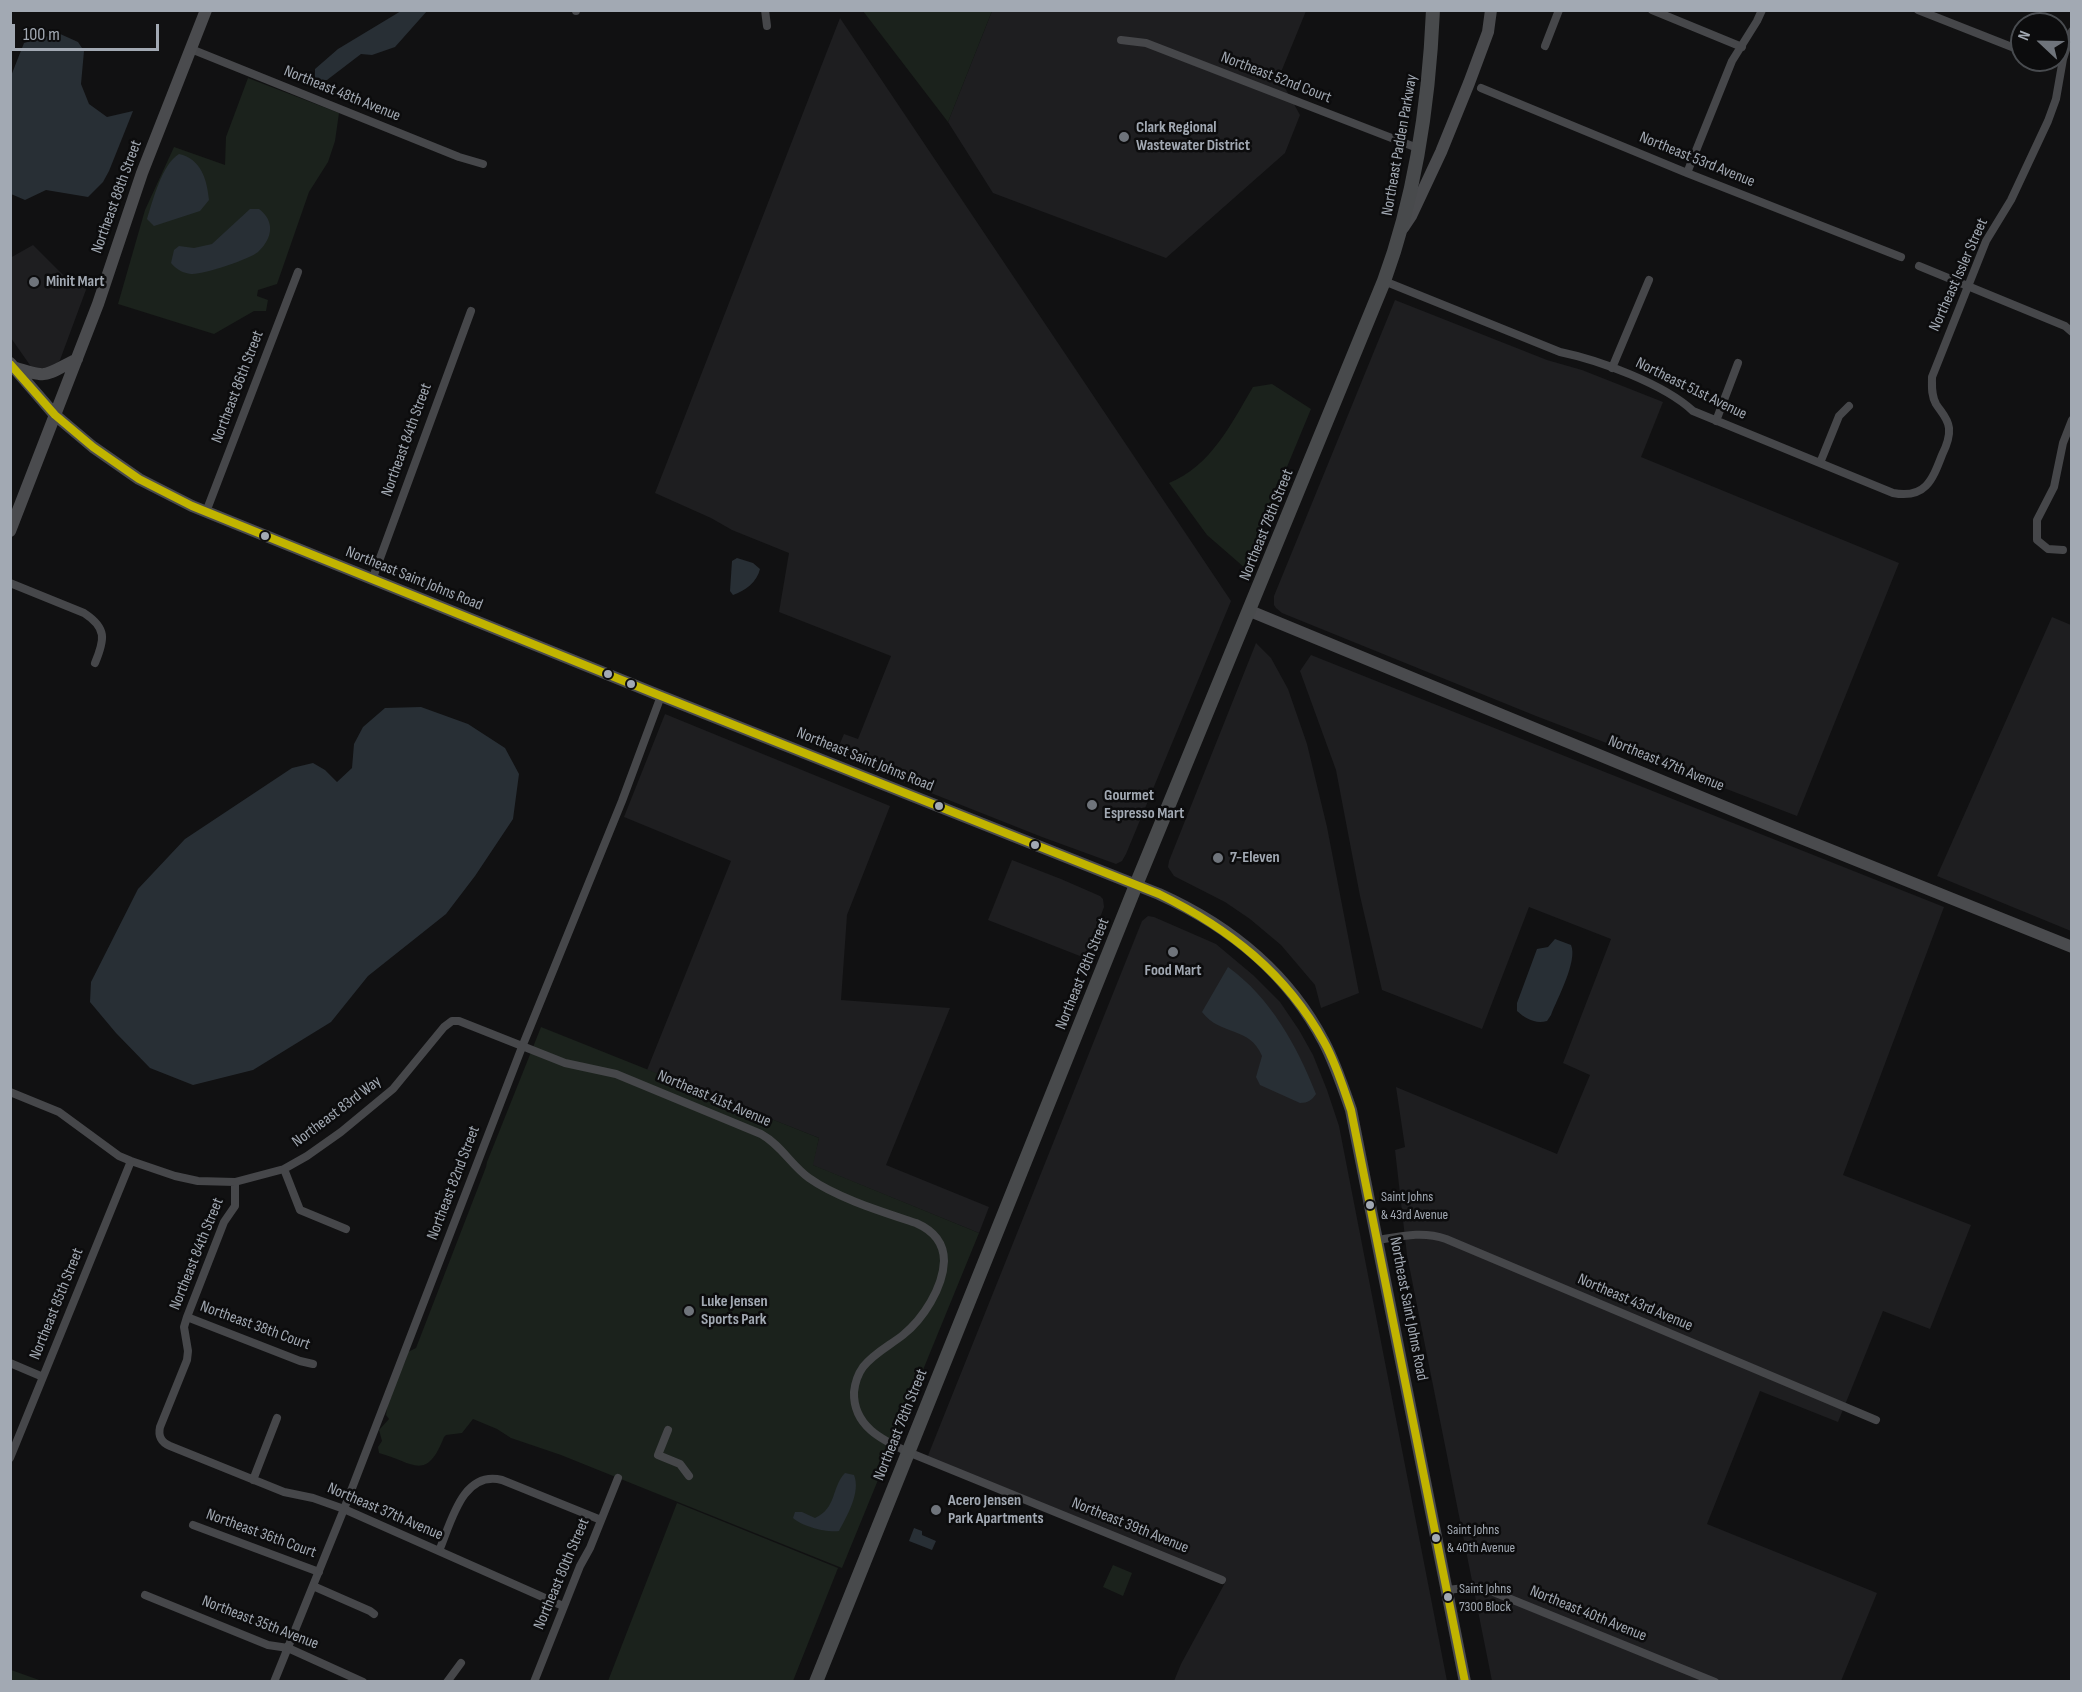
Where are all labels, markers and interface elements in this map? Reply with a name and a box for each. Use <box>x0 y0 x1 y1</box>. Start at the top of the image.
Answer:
scale bar <box>15 12 162 50</box>
north arrow <box>2010 12 2070 72</box>
text: 100 m <box>23 24 60 45</box>
text: N <box>2014 28 2035 43</box>
street label: Northeast 52nd Court <box>1218 48 1334 108</box>
street label: Northeast 48th Avenue <box>281 62 403 126</box>
street label: Northeast Padden Parkway <box>1378 73 1422 217</box>
place label: Clark Regional Wastewater District <box>1136 118 1250 156</box>
street label: Northeast 53rd Avenue <box>1636 128 1758 192</box>
marker: Clark Regional Wastewater District <box>1117 130 1131 144</box>
street label: Northeast 88th Street <box>88 138 146 256</box>
street label: Northeast Issler Street <box>1925 215 1993 335</box>
place label: Minit Mart <box>46 272 105 292</box>
marker: Minit Mart <box>27 275 41 289</box>
street label: Northeast 86th Street <box>208 328 268 446</box>
street label: Northeast 51st Avenue <box>1632 354 1750 424</box>
street label: Northeast 84th Street <box>378 381 436 499</box>
street label: Northeast 78th Street <box>1236 466 1298 584</box>
unlabelled marker <box>259 530 271 542</box>
street label: Northeast Saint Johns Road <box>343 543 485 615</box>
unlabelled marker <box>602 668 614 680</box>
unlabelled marker <box>625 678 637 690</box>
street label: Northeast Saint Johns Road <box>794 724 936 796</box>
street label: Northeast 47th Avenue <box>1605 732 1727 796</box>
place label: Gourmet Espresso Mart <box>1104 786 1184 824</box>
marker: Gourmet Espresso Mart <box>1085 798 1099 812</box>
unlabelled marker <box>933 800 945 812</box>
unlabelled marker <box>1029 839 1041 851</box>
place label: 7-Eleven <box>1230 848 1280 868</box>
marker: 7-Eleven <box>1211 851 1225 865</box>
street label: Northeast 78th Street <box>1052 915 1114 1033</box>
marker: Food Mart <box>1166 945 1180 959</box>
place label: Food Mart <box>1145 961 1201 981</box>
street label: Northeast 41st Avenue <box>654 1066 774 1132</box>
street label: Northeast 83rd Way <box>289 1072 385 1152</box>
street label: Northeast 82nd Street <box>423 1123 485 1243</box>
place label: Saint Johns & 43rd Avenue <box>1381 1189 1448 1222</box>
street label: Northeast 84th Street <box>166 1195 228 1313</box>
marker: Saint Johns & 43rd Avenue <box>1364 1199 1376 1211</box>
street label: Northeast Saint Johns Road <box>1385 1236 1431 1382</box>
street label: Northeast 85th Street <box>26 1245 88 1363</box>
street label: Northeast 43rd Avenue <box>1575 1270 1695 1336</box>
place label: Luke Jensen Sports Park <box>701 1292 768 1330</box>
street label: Northeast 38th Court <box>197 1297 313 1355</box>
marker: Luke Jensen Sports Park <box>682 1304 696 1318</box>
street label: Northeast 78th Street <box>870 1366 932 1484</box>
street label: Northeast 37th Avenue <box>324 1479 446 1545</box>
place label: Acero Jensen Park Apartments <box>948 1491 1044 1529</box>
street label: Northeast 39th Avenue <box>1069 1494 1191 1558</box>
marker: Acero Jensen Park Apartments <box>929 1503 943 1517</box>
street label: Northeast 36th Court <box>203 1505 319 1563</box>
street label: Northeast 80th Street <box>530 1515 594 1633</box>
place label: Saint Johns & 40th Avenue <box>1447 1522 1515 1554</box>
marker: Saint Johns & 40th Avenue <box>1430 1532 1442 1544</box>
place label: Saint Johns 7300 Block <box>1459 1581 1511 1613</box>
street label: Northeast 40th Avenue <box>1527 1582 1649 1646</box>
marker: Saint Johns 7300 Block <box>1442 1591 1454 1603</box>
street label: Northeast 35th Avenue <box>199 1592 321 1654</box>

